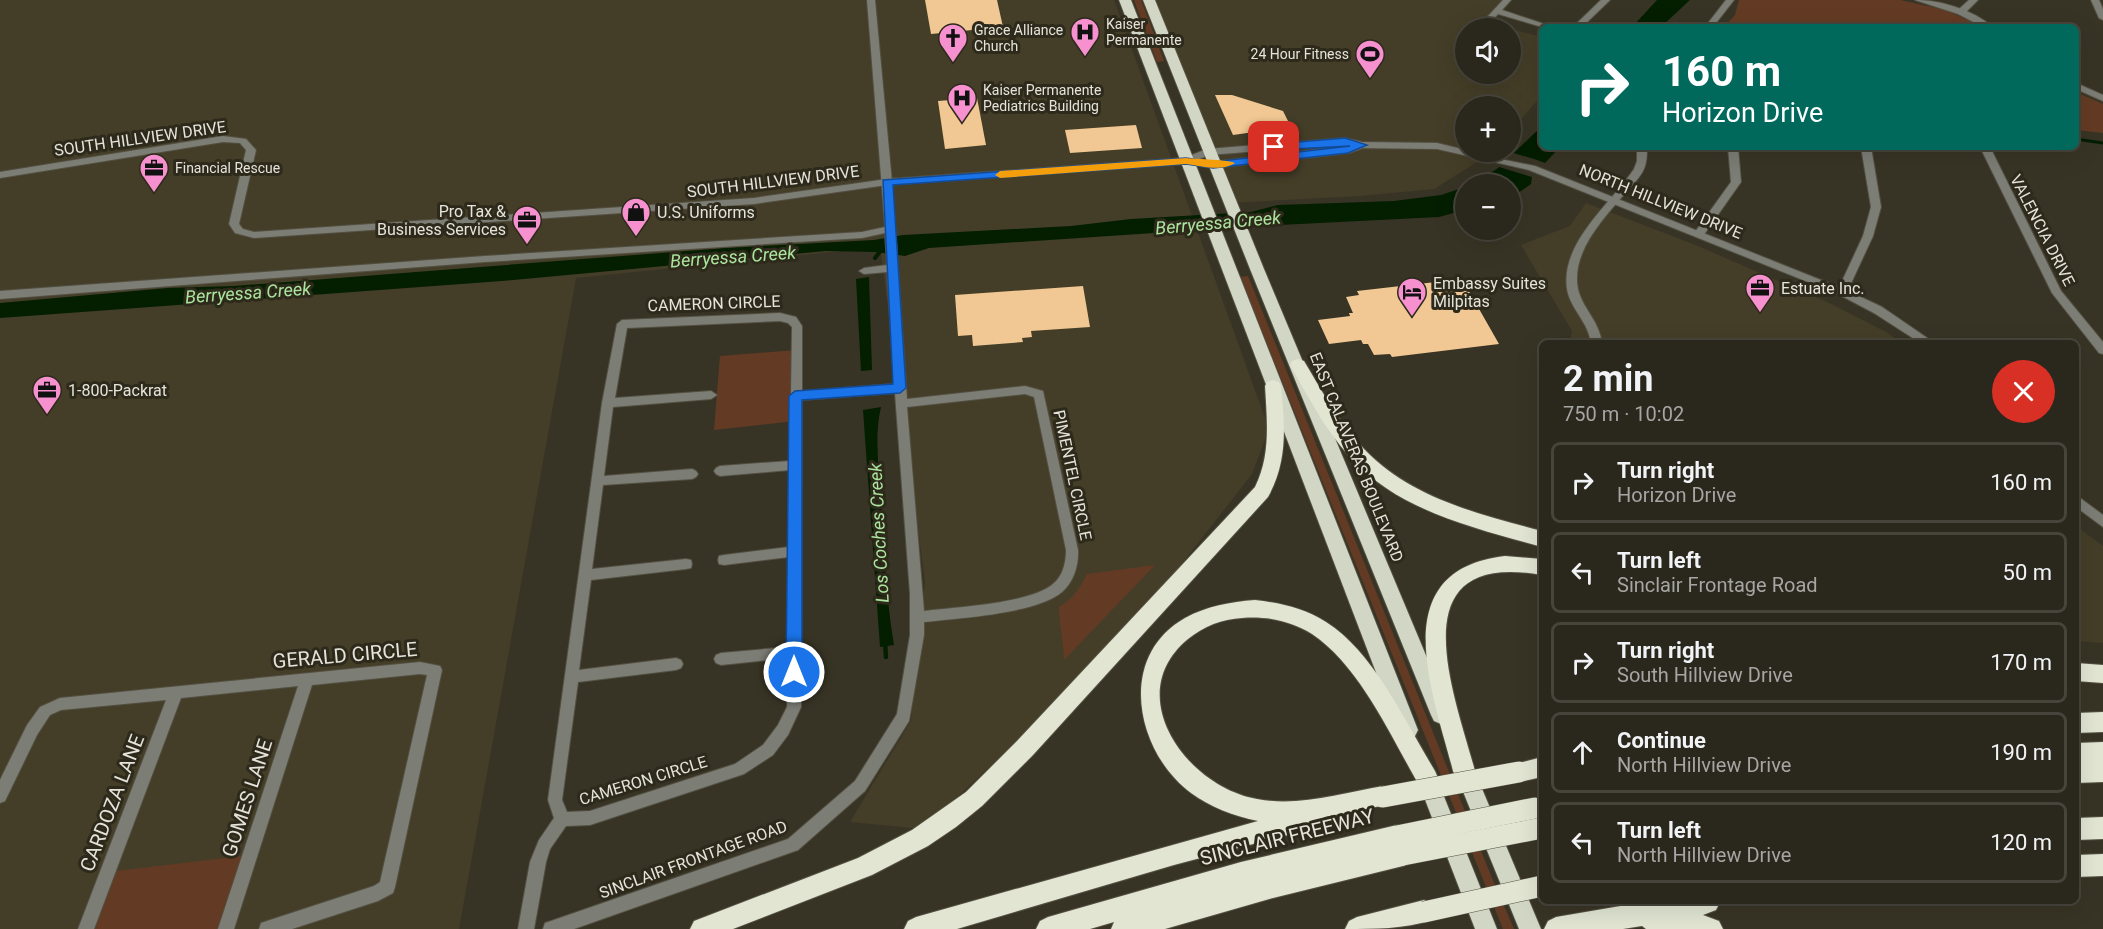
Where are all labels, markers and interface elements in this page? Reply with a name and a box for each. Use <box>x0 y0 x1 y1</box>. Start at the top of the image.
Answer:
hospital icon: Kaiser Permanente <box>1069 16 1101 58</box>
place label: Kaiser Permanente <box>1106 16 1182 48</box>
map controls <box>1455 18 1521 240</box>
button: sound <box>1455 18 1521 84</box>
church icon: Grace Alliance Church <box>937 22 969 64</box>
place label: Grace Alliance Church <box>974 22 1063 54</box>
sports icon: 24 Hour Fitness <box>1354 38 1386 80</box>
place label: 24 Hour Fitness <box>1251 46 1349 62</box>
text: 160 m <box>1662 47 1781 96</box>
icon: right <box>1563 48 1641 126</box>
hospital icon: Kaiser Permanente Pediatrics Building <box>946 82 978 124</box>
place label: Kaiser Permanente Pediatrics Building <box>983 82 1101 114</box>
button: + <box>1455 96 1521 162</box>
text: Horizon Drive <box>1662 97 1823 129</box>
street label: SOUTH HILLVIEW DRIVE <box>53 117 227 160</box>
pin <box>1248 121 1299 172</box>
icon: arrive <box>1257 130 1290 163</box>
office icon: Financial Rescue <box>138 152 170 194</box>
place label: Financial Rescue <box>175 160 280 176</box>
street label: NORTH HILLVIEW DRIVE <box>1577 160 1745 243</box>
street label: SOUTH HILLVIEW DRIVE <box>686 162 860 201</box>
street label: VALENCIA DRIVE <box>2006 171 2079 289</box>
button: − <box>1455 174 1521 240</box>
shop icon: U.S. Uniforms <box>620 196 652 238</box>
place label: Pro Tax & Business Services <box>377 202 506 239</box>
place label: U.S. Uniforms <box>657 203 755 222</box>
office icon: Pro Tax & Business Services <box>511 204 543 246</box>
water label: Berryessa Creek <box>1154 206 1283 238</box>
water label: Berryessa Creek <box>669 242 798 271</box>
office icon: Estuate Inc. <box>1744 272 1776 314</box>
place label: Embassy Suites Milpitas <box>1433 274 1546 311</box>
hotel icon: Embassy Suites Milpitas <box>1396 276 1428 318</box>
water label: Berryessa Creek <box>184 278 313 307</box>
place label: Estuate Inc. <box>1781 279 1865 298</box>
street label: CAMERON CIRCLE <box>647 292 781 315</box>
street label: EAST CALAVERAS BOULEVARD <box>1306 350 1407 565</box>
text: 2 min <box>1563 358 1654 400</box>
button: close <box>1992 360 2055 423</box>
office icon: 1-800-Packrat <box>31 374 63 416</box>
place label: 1-800-Packrat <box>68 381 167 400</box>
text: 750 m · 10:02 <box>1563 402 1684 426</box>
street label: PIMENTEL CIRCLE <box>1049 408 1096 542</box>
text: Turn right <box>1617 458 1714 483</box>
water label: Los Coches Creek <box>864 461 893 603</box>
icon: right <box>1566 466 1599 499</box>
text: 160 m <box>1990 470 2052 495</box>
text: Horizon Drive <box>1617 483 1736 507</box>
text: Turn left <box>1617 548 1701 573</box>
icon: left <box>1566 556 1599 589</box>
text: 50 m <box>2003 560 2052 585</box>
text: Sinclair Frontage Road <box>1617 573 1818 597</box>
street label: GERALD CIRCLE <box>272 637 418 673</box>
text: Turn right <box>1617 638 1714 663</box>
position arrow <box>762 640 826 704</box>
icon: right <box>1566 646 1599 679</box>
text: 170 m <box>1990 650 2052 675</box>
text: South Hillview Drive <box>1617 663 1793 687</box>
text: Continue <box>1617 728 1706 753</box>
street label: CARDOZA LANE <box>75 731 149 875</box>
street label: GOMES LANE <box>217 736 277 860</box>
icon: ahead <box>1566 736 1599 769</box>
text: 190 m <box>1990 740 2052 765</box>
street label: CAMERON CIRCLE <box>577 752 709 809</box>
text: North Hillview Drive <box>1617 753 1791 777</box>
street label: SINCLAIR FREEWAY <box>1197 804 1377 870</box>
street label: SINCLAIR FRONTAGE ROAD <box>596 817 790 902</box>
text: Turn left <box>1617 818 1701 843</box>
icon: left <box>1566 826 1599 859</box>
text: 120 m <box>1990 830 2052 855</box>
text: North Hillview Drive <box>1617 843 1791 867</box>

